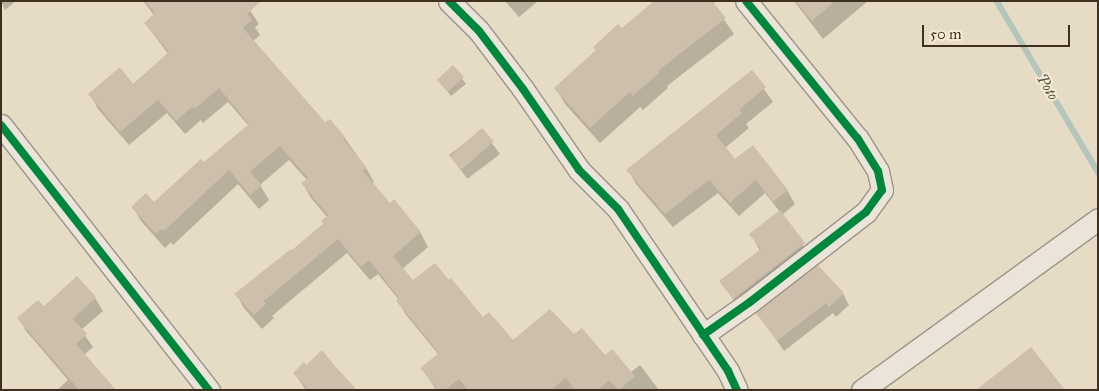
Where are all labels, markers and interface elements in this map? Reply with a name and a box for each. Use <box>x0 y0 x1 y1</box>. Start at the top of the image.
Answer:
scale bar <box>924 15 1072 47</box>
text: 50 m <box>930 25 962 43</box>
water label: Poto <box>1032 71 1062 103</box>

